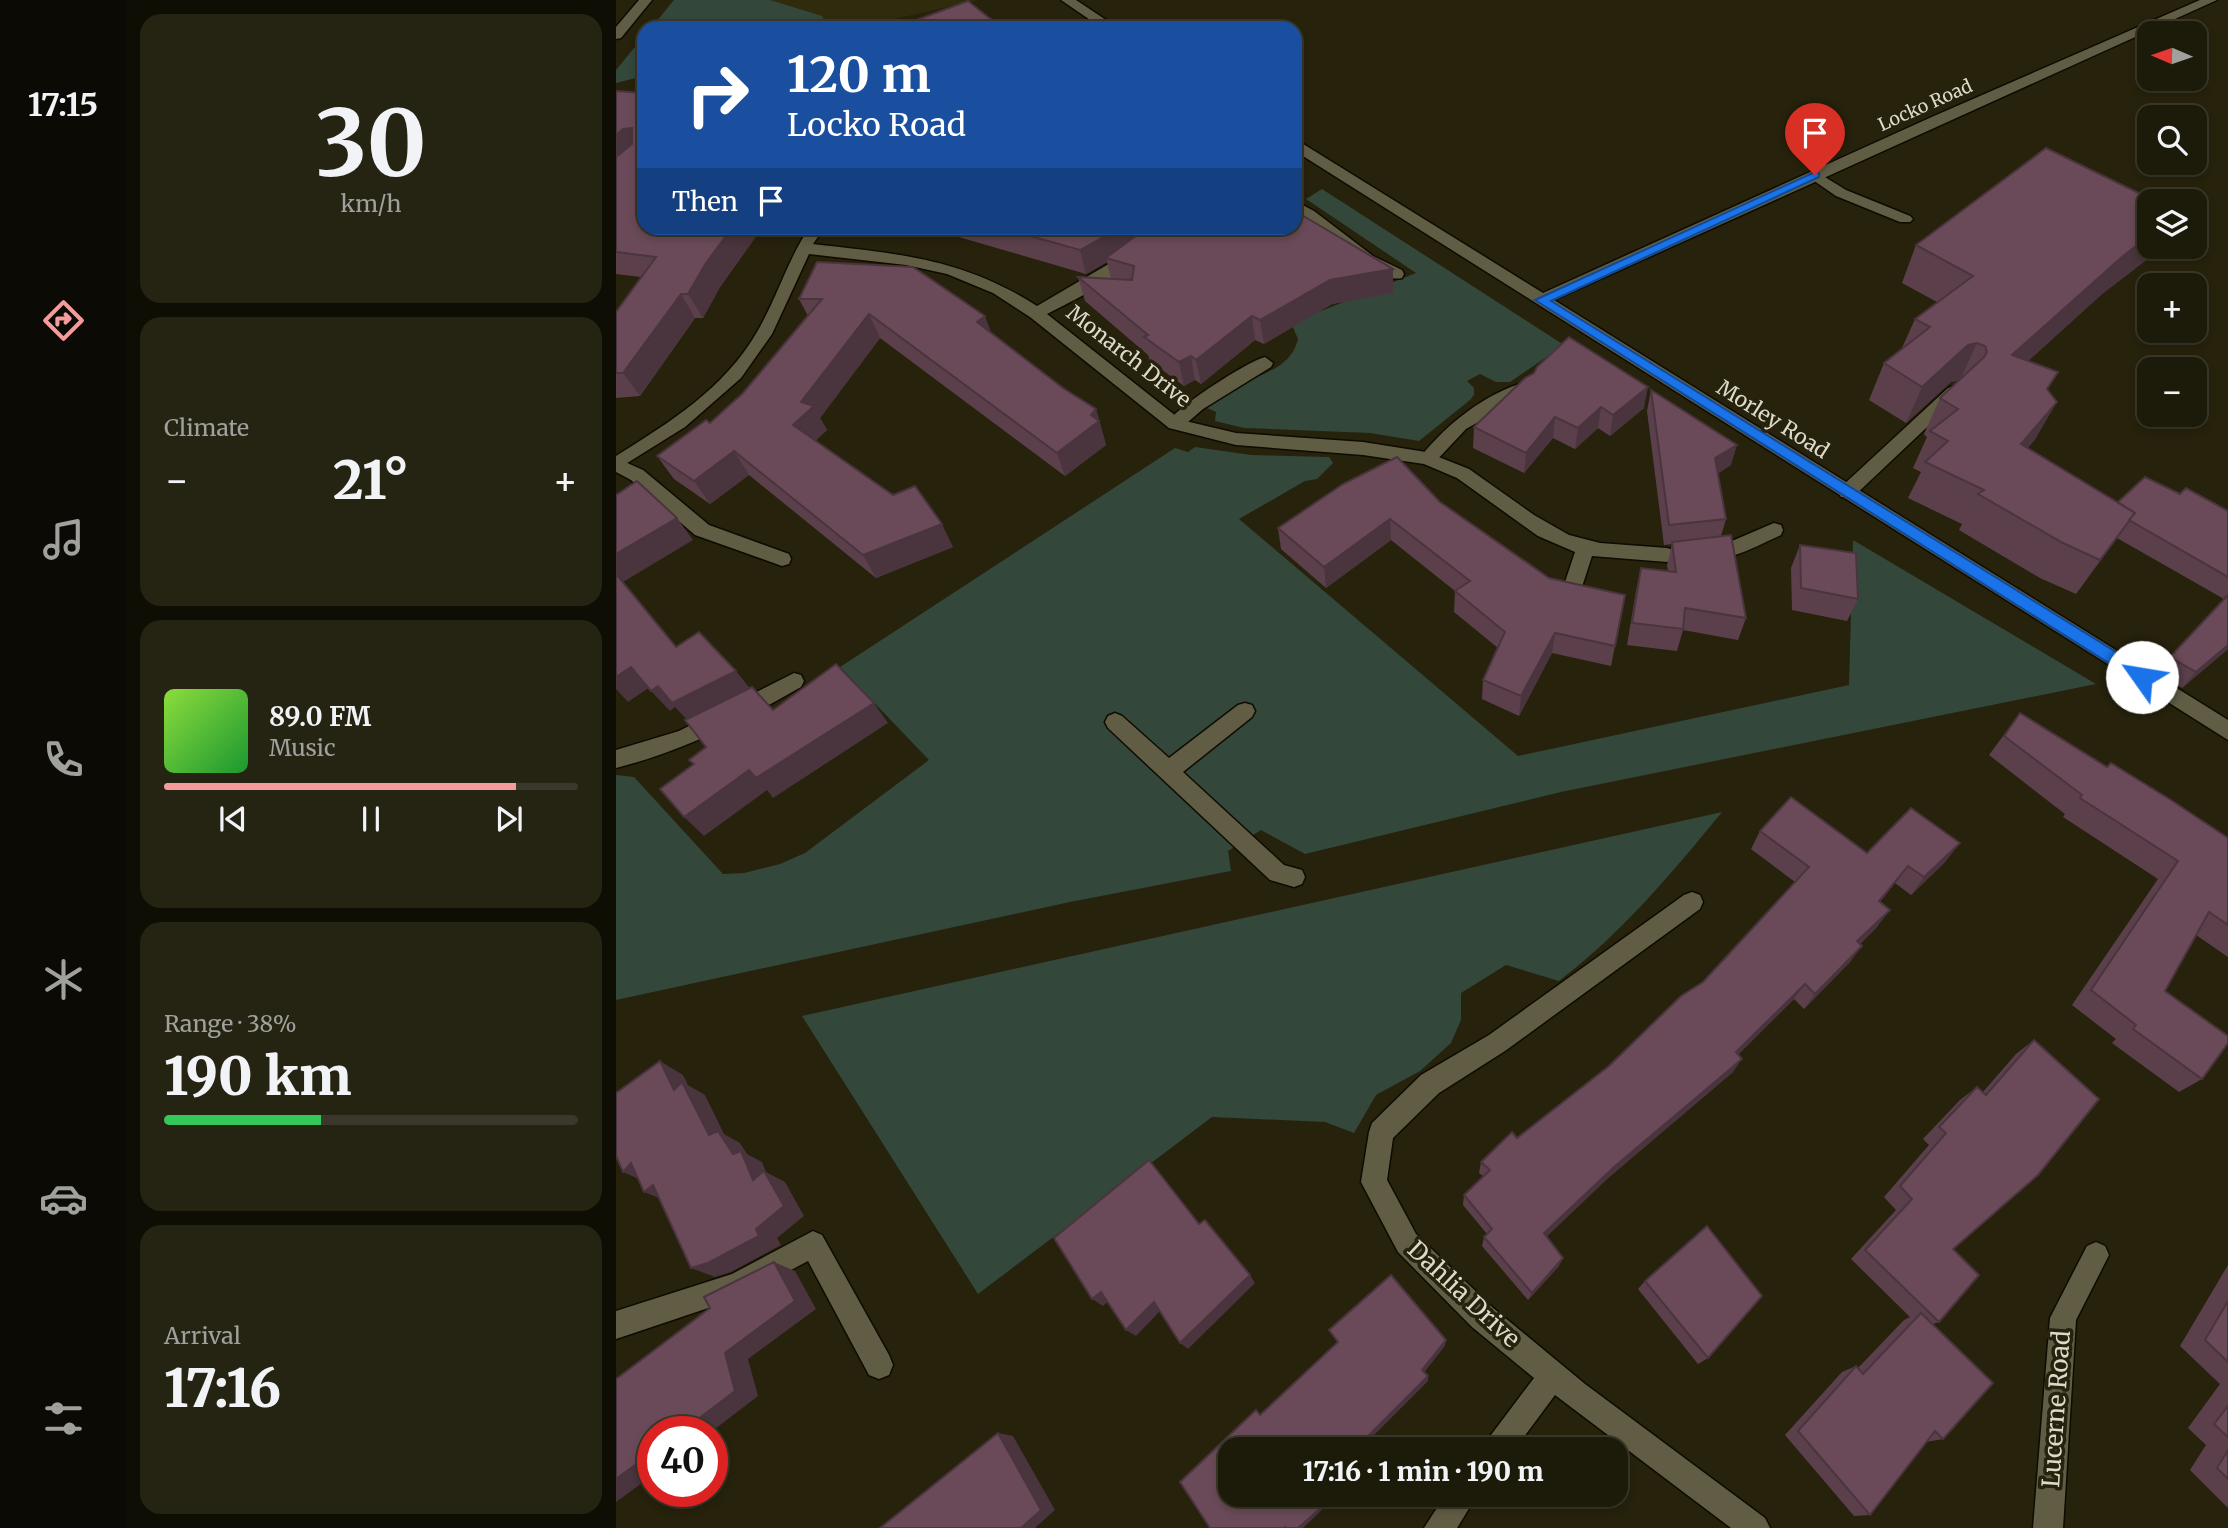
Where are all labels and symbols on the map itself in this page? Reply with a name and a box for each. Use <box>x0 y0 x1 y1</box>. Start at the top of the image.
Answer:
north arrow <box>2137 21 2207 91</box>
street label: Locko Road <box>1874 74 1976 136</box>
pin <box>1785 103 1845 175</box>
street label: Monarch Drive <box>1061 299 1197 413</box>
street label: Morley Road <box>1712 374 1834 464</box>
position arrow <box>2105 640 2179 714</box>
street label: Dahlia Drive <box>1401 1234 1527 1354</box>
street label: Lucerne Road <box>2035 1330 2077 1488</box>
speed limit sign: 40 <box>637 1416 728 1507</box>

